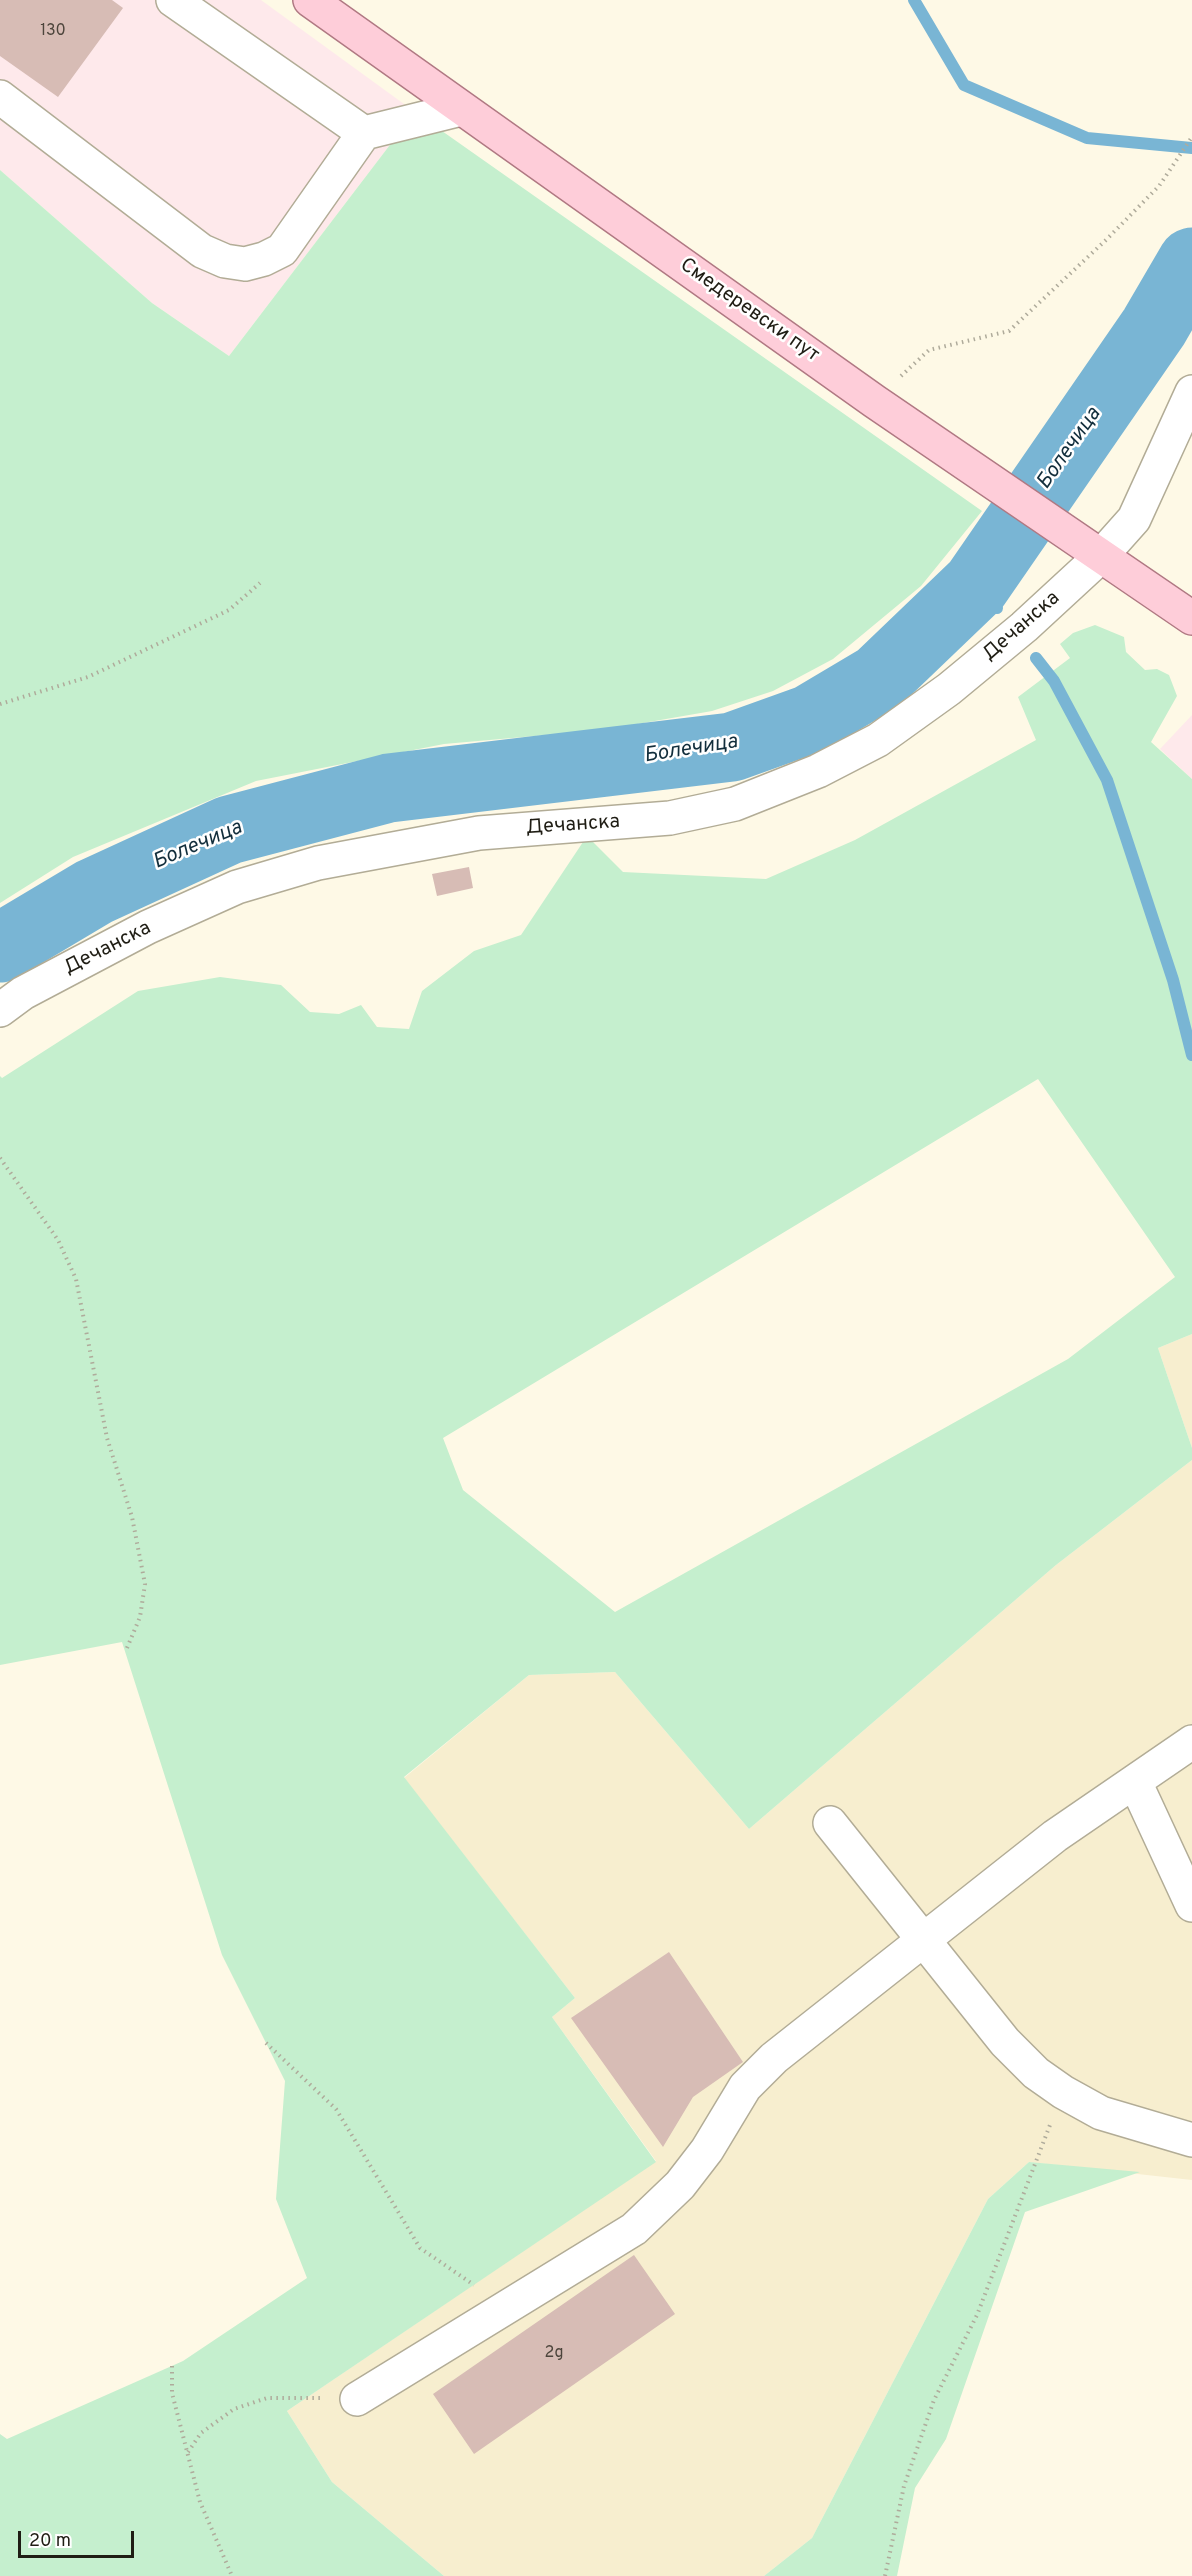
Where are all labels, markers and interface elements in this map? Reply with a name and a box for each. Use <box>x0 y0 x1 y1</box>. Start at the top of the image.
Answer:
house number: 130 <box>40 22 66 42</box>
street label: Смедеревски пут <box>675 254 823 368</box>
water label: Болечица <box>1033 403 1107 495</box>
street label: Дечанска <box>979 587 1065 667</box>
water label: Болечица <box>642 730 740 770</box>
street label: Дечанска <box>525 811 621 841</box>
water label: Болечица <box>150 816 246 876</box>
street label: Дечанска <box>61 917 155 981</box>
house number: 2g <box>545 2344 563 2364</box>
scale bar <box>21 2519 136 2557</box>
text: 20 m <box>29 2530 71 2553</box>

